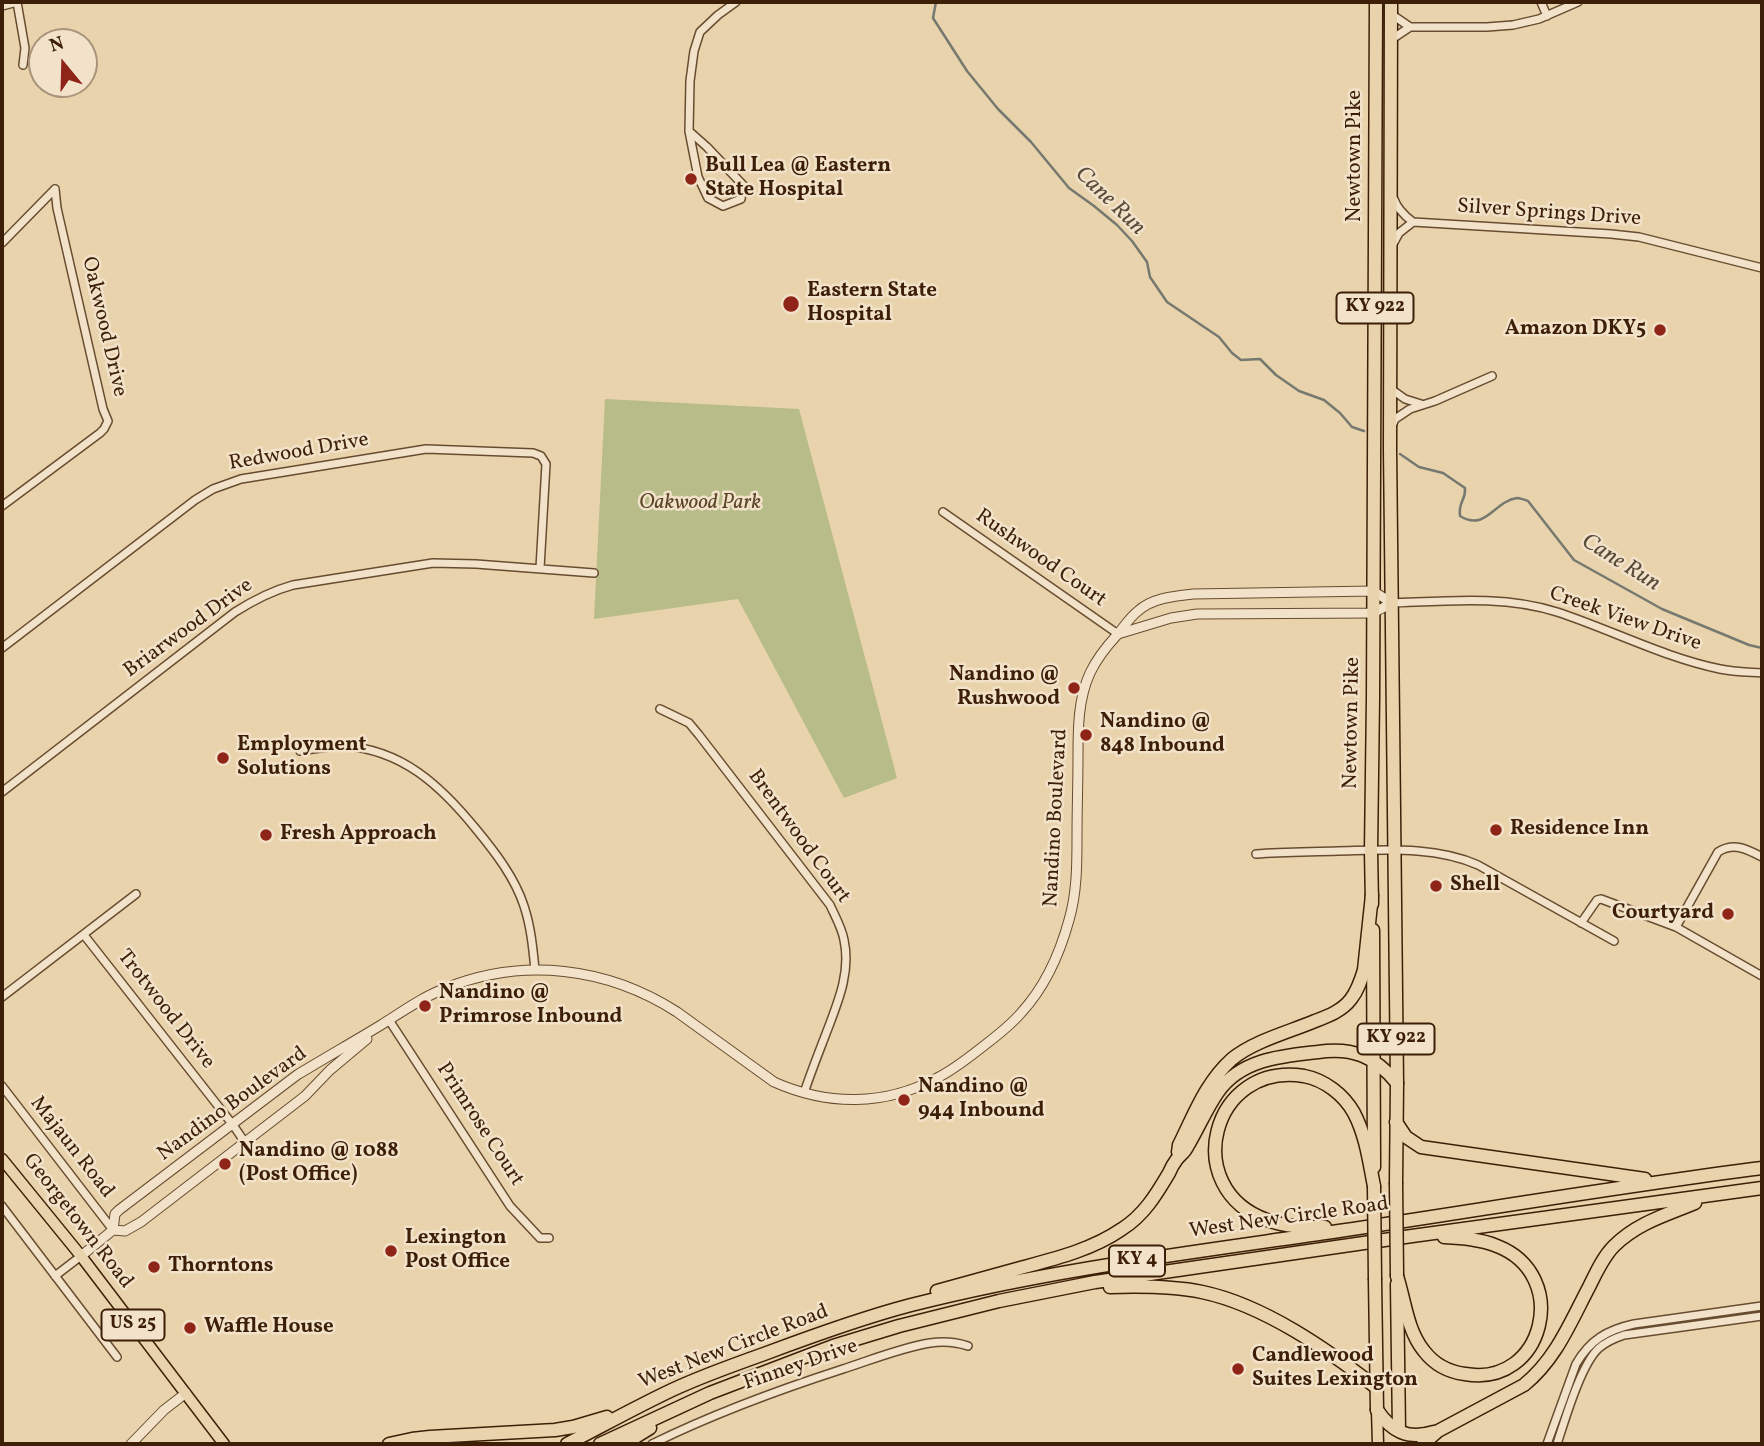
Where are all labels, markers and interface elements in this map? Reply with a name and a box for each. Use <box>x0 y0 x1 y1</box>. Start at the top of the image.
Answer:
north arrow <box>28 28 98 98</box>
text: N <box>46 31 68 60</box>
street label: Newtown Pike <box>1343 90 1369 222</box>
place label: Bull Lea @ Eastern State Hospital <box>705 154 891 204</box>
water label: Cane Run <box>1068 162 1150 242</box>
marker: Bull Lea @ Eastern State Hospital <box>683 171 699 187</box>
street label: Silver Springs Drive <box>1456 195 1642 233</box>
street label: Oakwood Drive <box>75 255 131 399</box>
place label: Eastern State Hospital <box>807 279 937 329</box>
road number: KY 922 <box>1336 292 1414 324</box>
marker: Eastern State Hospital <box>781 294 801 314</box>
place label: Amazon DKY5 <box>1505 317 1646 343</box>
marker: Amazon DKY5 <box>1652 322 1668 338</box>
street label: Redwood Drive <box>227 428 371 478</box>
park label: Oakwood Park <box>639 491 761 517</box>
street label: Rushwood Court <box>970 504 1110 614</box>
water label: Cane Run <box>1575 529 1665 599</box>
street label: Briarwood Drive <box>120 574 258 684</box>
street label: Creek View Drive <box>1546 582 1704 658</box>
street label: Newtown Pike <box>1339 657 1367 789</box>
place label: Nandino @ Rushwood <box>949 663 1060 713</box>
marker: Nandino @ Rushwood <box>1066 680 1082 696</box>
place label: Nandino @ 848 Inbound <box>1100 710 1225 760</box>
marker: Nandino @ 848 Inbound <box>1078 727 1094 743</box>
street label: Nandino Boulevard <box>1040 728 1074 908</box>
place label: Employment Solutions <box>237 733 366 783</box>
marker: Employment Solutions <box>215 750 231 766</box>
street label: Brentwood Court <box>741 765 855 909</box>
place label: Residence Inn <box>1510 817 1649 843</box>
place label: Fresh Approach <box>280 822 437 848</box>
marker: Residence Inn <box>1488 822 1504 838</box>
marker: Fresh Approach <box>258 827 274 843</box>
place label: Shell <box>1450 873 1500 899</box>
marker: Shell <box>1428 878 1444 894</box>
place label: Courtyard <box>1612 901 1714 927</box>
marker: Courtyard <box>1720 906 1736 922</box>
street label: Trotwood Drive <box>111 945 219 1075</box>
place label: Nandino @ Primrose Inbound <box>439 981 622 1031</box>
marker: Nandino @ Primrose Inbound <box>417 998 433 1014</box>
road number: KY 922 <box>1358 1023 1434 1054</box>
street label: Nandino Boulevard <box>153 1042 313 1168</box>
street label: Primrose Court <box>430 1059 528 1191</box>
place label: Nandino @ 944 Inbound <box>918 1075 1044 1125</box>
street label: Majaun Road <box>23 1092 119 1204</box>
marker: Nandino @ 944 Inbound <box>896 1092 912 1108</box>
place label: Nandino @ 1088 (Post Office) <box>239 1139 399 1189</box>
street label: Georgetown Road <box>16 1149 138 1295</box>
marker: Nandino @ 1088 (Post Office) <box>217 1156 233 1172</box>
street label: West New Circle Road <box>1188 1193 1390 1245</box>
place label: Lexington Post Office <box>405 1226 510 1276</box>
marker: Lexington Post Office <box>383 1243 399 1259</box>
road number: KY 4 <box>1109 1246 1165 1276</box>
place label: Thorntons <box>168 1254 273 1280</box>
marker: Thorntons <box>146 1259 162 1275</box>
street label: West New Circle Road <box>636 1300 832 1396</box>
road number: US 25 <box>102 1310 164 1340</box>
place label: Waffle House <box>204 1315 334 1341</box>
marker: Waffle House <box>182 1320 198 1336</box>
street label: Finney Drive <box>741 1335 861 1397</box>
place label: Candlewood Suites Lexington <box>1252 1344 1418 1394</box>
marker: Candlewood Suites Lexington <box>1230 1361 1246 1377</box>

